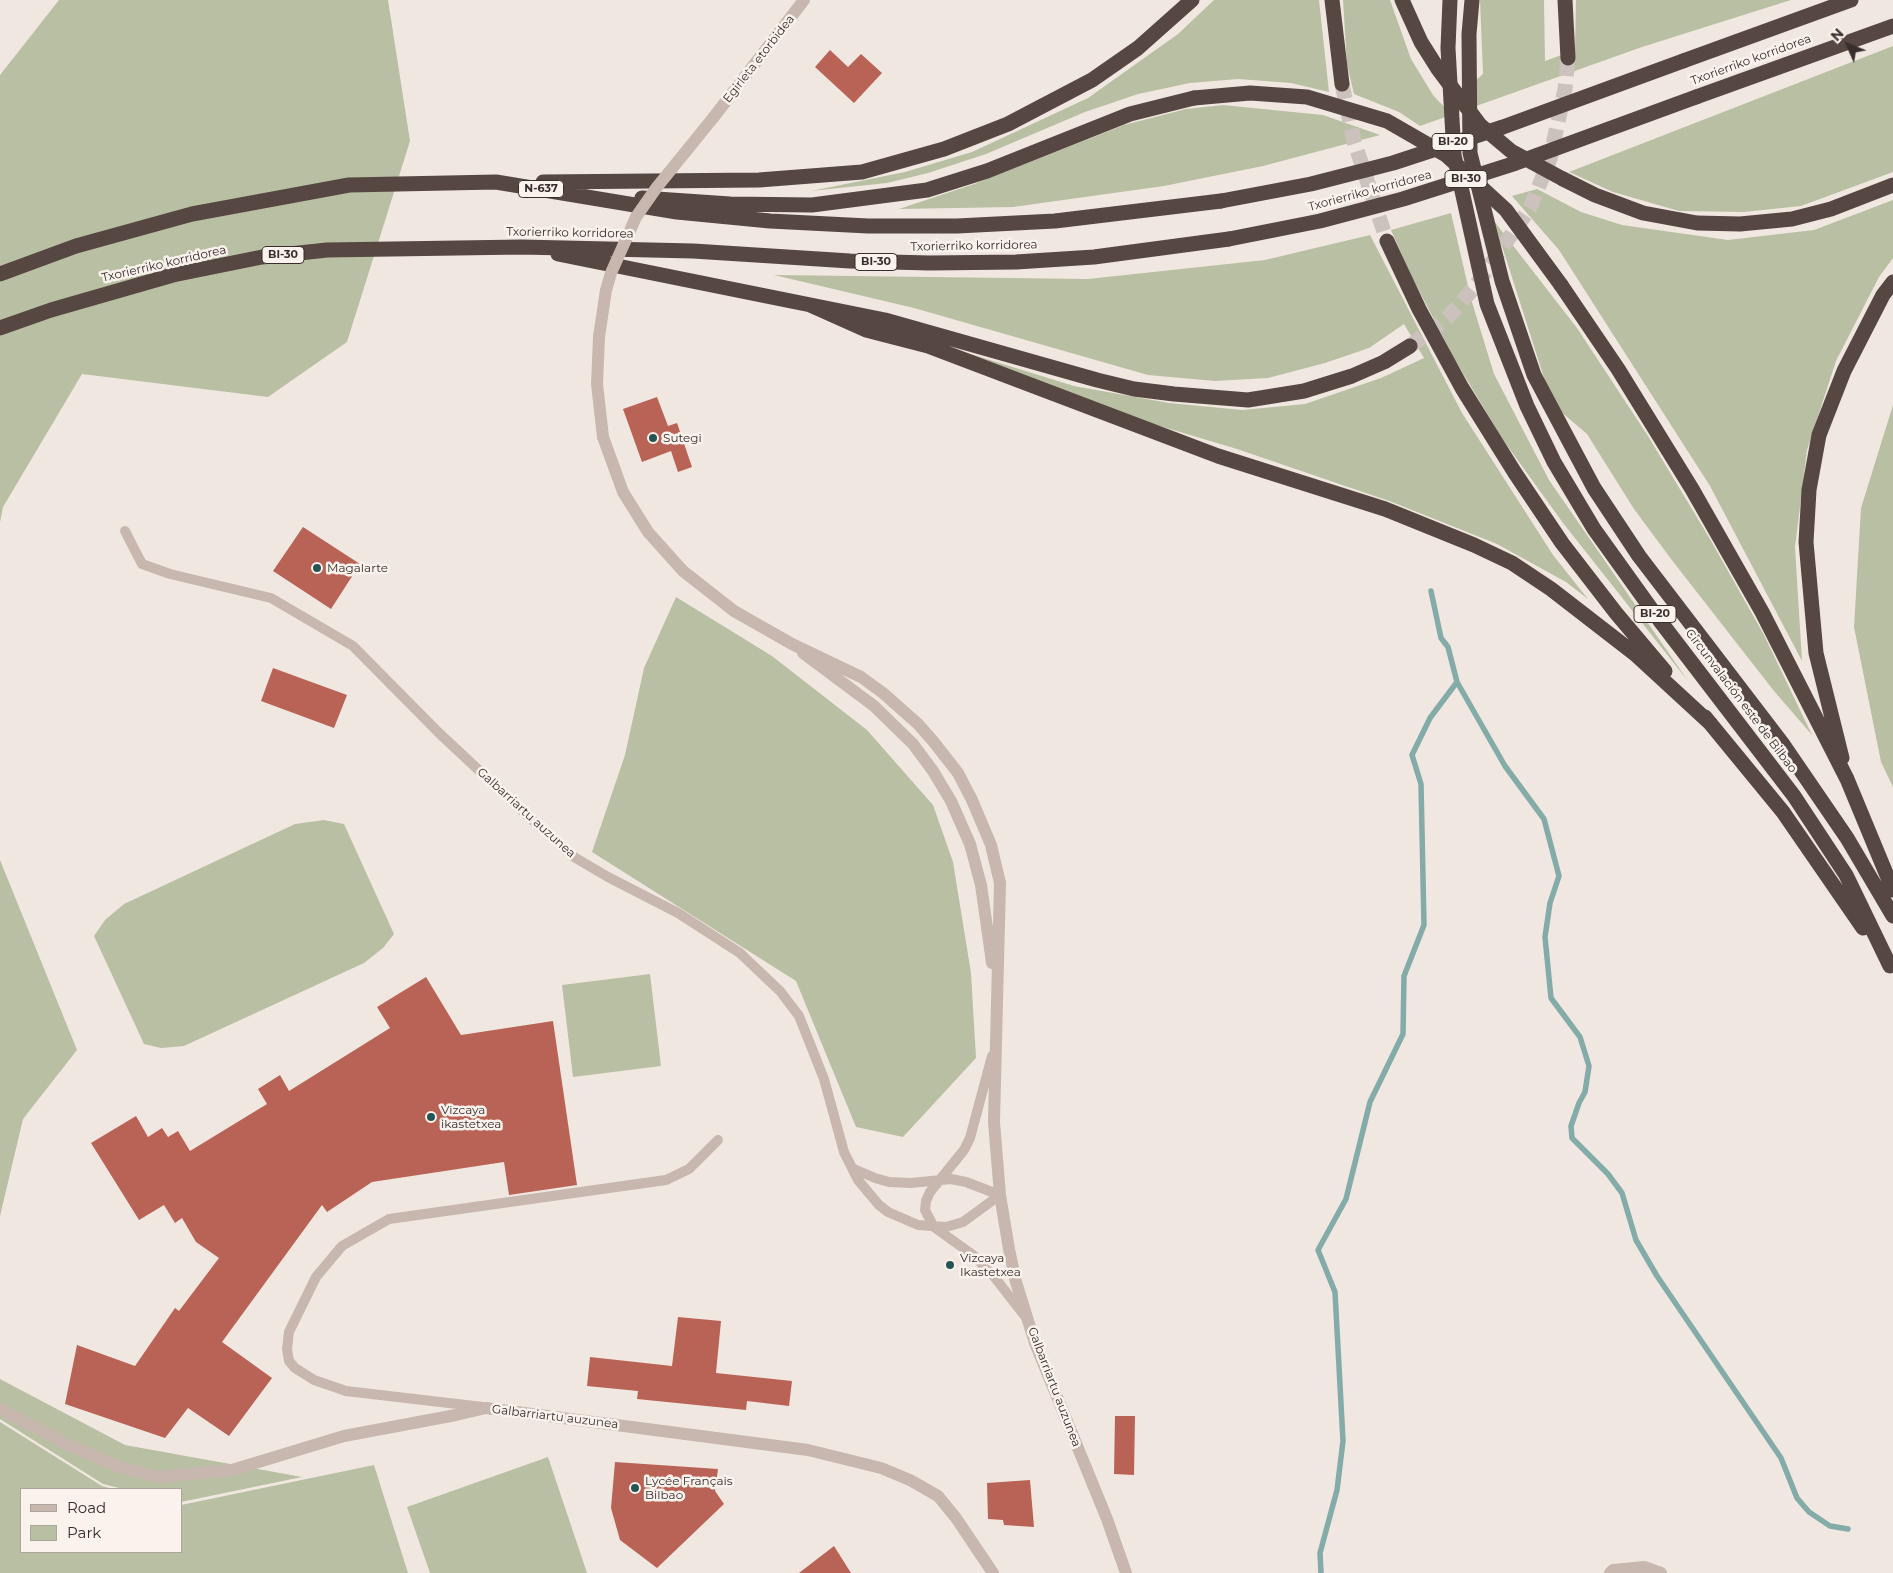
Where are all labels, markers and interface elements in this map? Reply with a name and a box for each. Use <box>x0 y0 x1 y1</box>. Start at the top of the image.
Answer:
street label: Egirleta etorbidea <box>720 12 798 106</box>
north arrow <box>1823 20 1873 70</box>
text: N <box>1827 24 1848 45</box>
street label: Txorierriko korridorea <box>1689 31 1813 89</box>
road number: BI-20 <box>1432 134 1474 150</box>
street label: Txorierriko korridorea <box>1307 168 1433 214</box>
road number: BI-30 <box>1445 170 1487 188</box>
road number: N-637 <box>518 180 564 198</box>
street label: Txorierriko korridorea <box>506 225 634 241</box>
street label: Txorierriko korridorea <box>910 238 1038 254</box>
street label: Txorierriko korridorea <box>100 243 228 285</box>
road number: BI-30 <box>262 246 304 264</box>
road number: BI-30 <box>855 253 897 270</box>
place label: Sutegi <box>663 431 702 445</box>
marker: Sutegi <box>647 432 659 444</box>
place label: Magalarte <box>327 561 388 575</box>
marker: Magalarte <box>311 562 323 574</box>
road number: BI-20 <box>1634 606 1676 622</box>
street label: Circunvalación este de Bilbao <box>1682 626 1800 776</box>
street label: Galbarriartu auzunea <box>474 765 578 861</box>
place label: Vizcaya ikastetxea <box>441 1103 501 1131</box>
marker: Vizcaya ikastetxea <box>425 1111 437 1123</box>
place label: Vizcaya Ikastetxea <box>960 1251 1021 1279</box>
marker: Vizcaya Ikastetxea <box>944 1259 956 1271</box>
street label: Galbarriartu auzunea <box>1024 1325 1084 1449</box>
street label: Galbarriartu auzunea <box>491 1402 619 1432</box>
place label: Lycée Français Bilbao <box>645 1474 733 1502</box>
marker: Lycée Français Bilbao <box>629 1482 641 1494</box>
legend <box>20 1488 182 1553</box>
text: Road <box>67 1498 106 1517</box>
text: Park <box>67 1523 101 1542</box>

